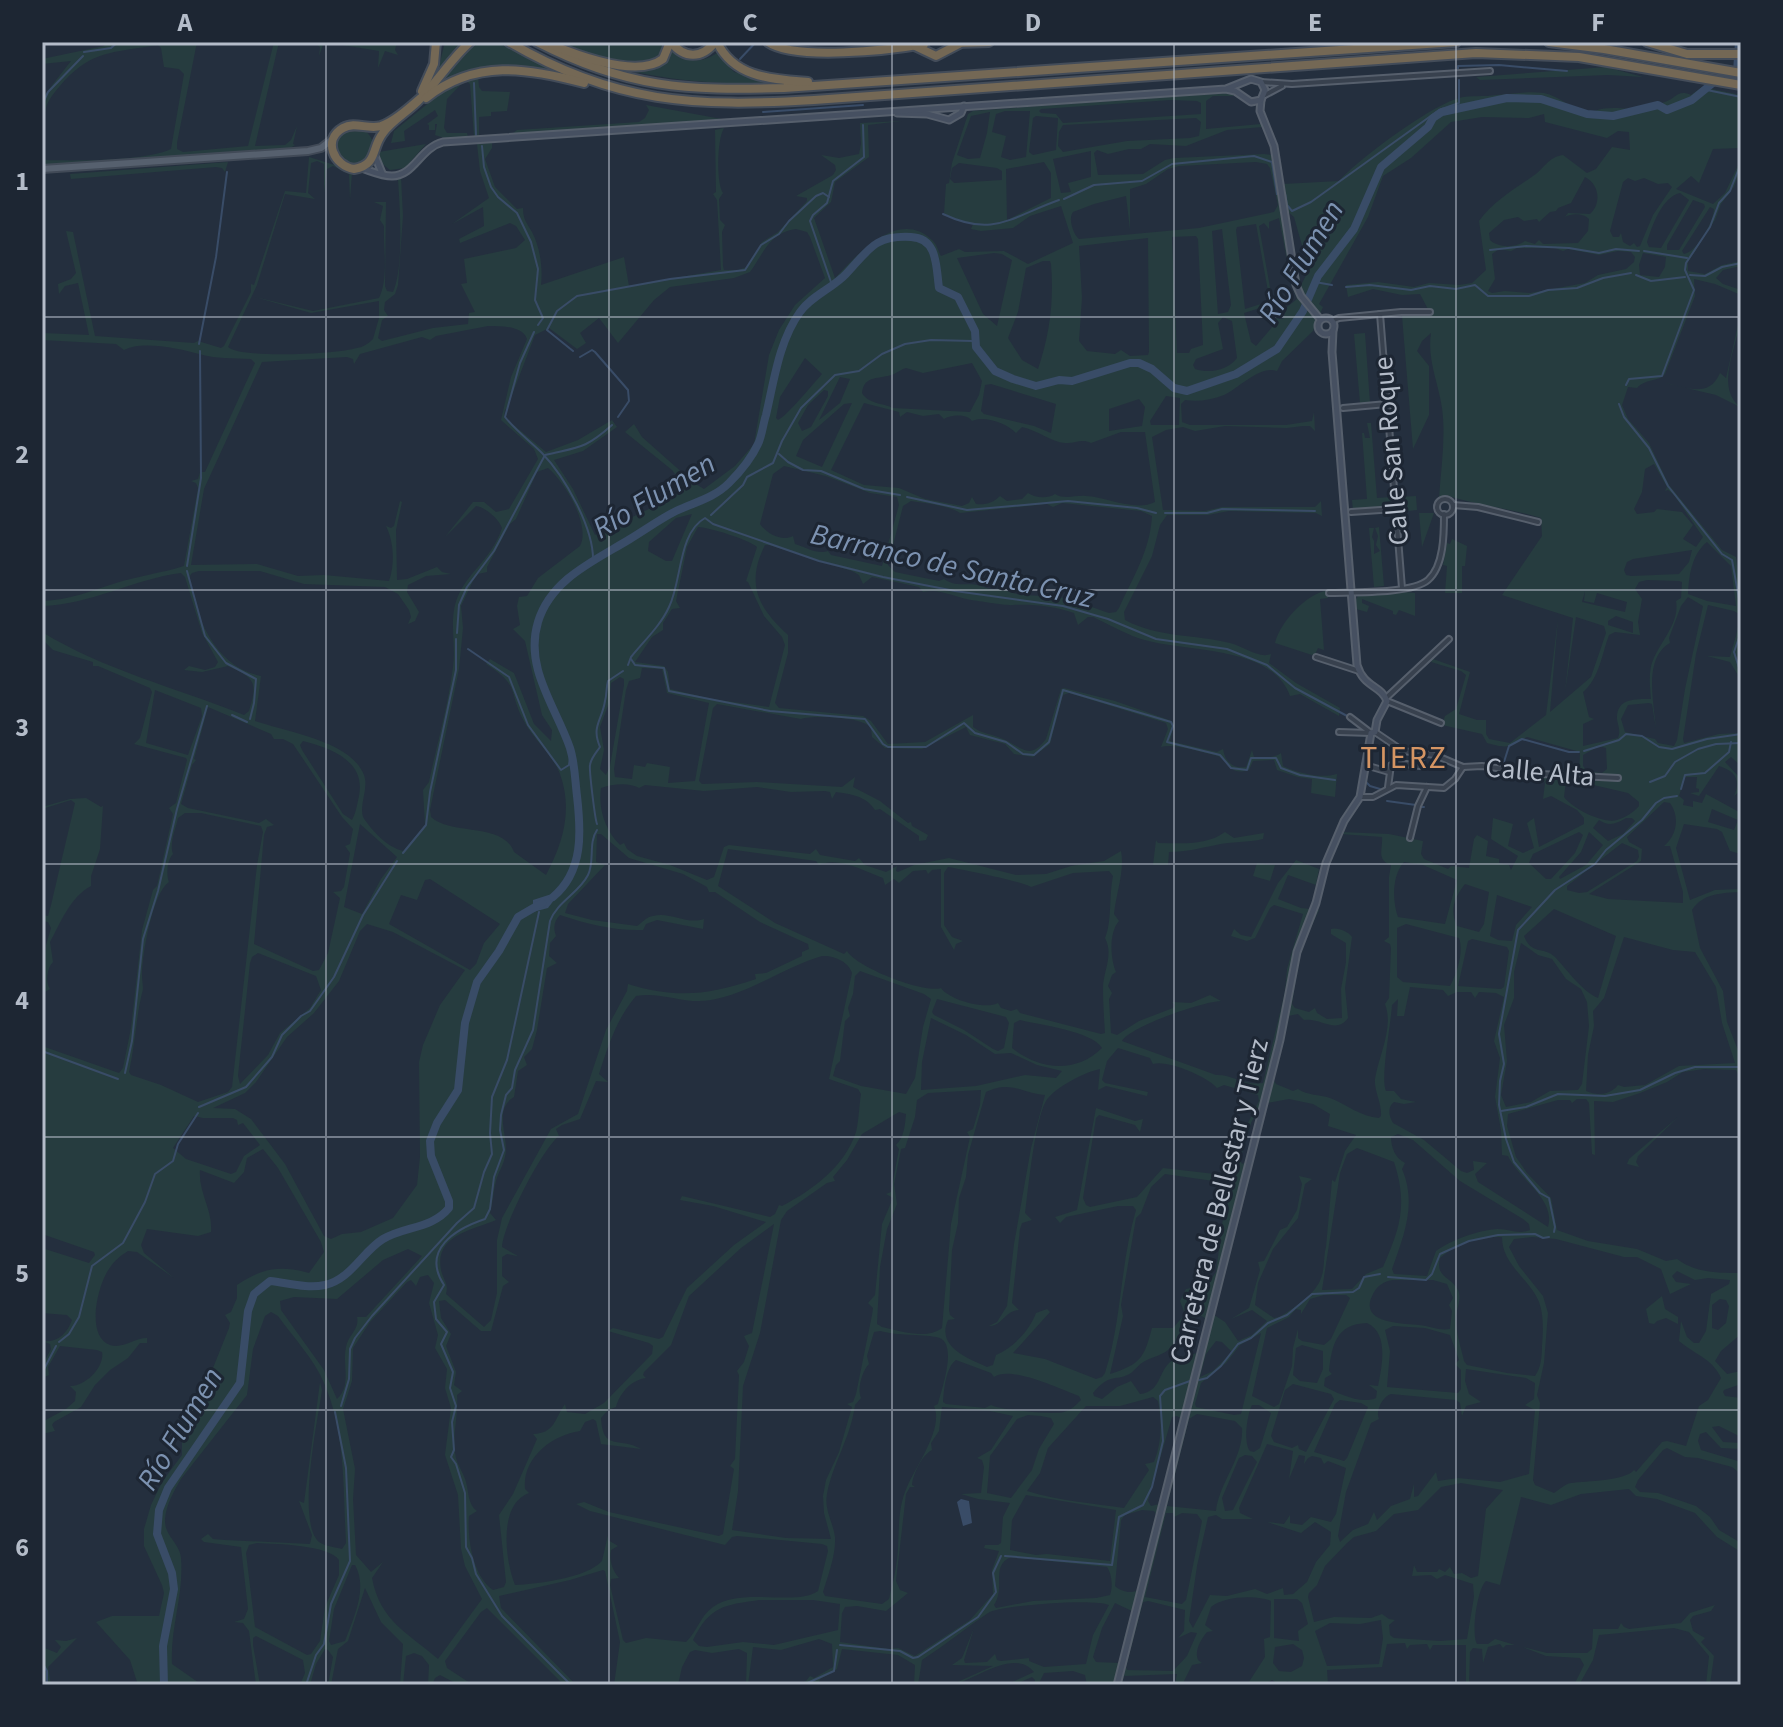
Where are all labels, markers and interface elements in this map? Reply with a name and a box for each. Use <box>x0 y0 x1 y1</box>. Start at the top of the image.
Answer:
text: A <box>177 4 194 41</box>
text: B <box>460 4 476 41</box>
text: C <box>742 4 758 41</box>
text: D <box>1025 4 1041 41</box>
text: E <box>1308 4 1322 41</box>
text: F <box>1591 4 1605 41</box>
text: 1 <box>15 163 29 200</box>
water label: Río Flumen <box>1247 192 1355 332</box>
street label: Calle San Roque <box>1363 355 1419 547</box>
text: 2 <box>15 436 29 473</box>
water label: Río Flumen <box>584 442 724 550</box>
water label: Barranco de Santa Cruz <box>806 513 1098 620</box>
text: 3 <box>15 709 29 746</box>
district label: TIERZ <box>1360 735 1448 781</box>
street label: Calle Alta <box>1484 747 1596 797</box>
text: 4 <box>15 982 29 1019</box>
street label: Carretera de Bellestar y Tierz <box>1159 1034 1279 1368</box>
text: 5 <box>15 1255 29 1292</box>
water label: Río Flumen <box>126 1359 234 1499</box>
text: 6 <box>15 1529 29 1566</box>

